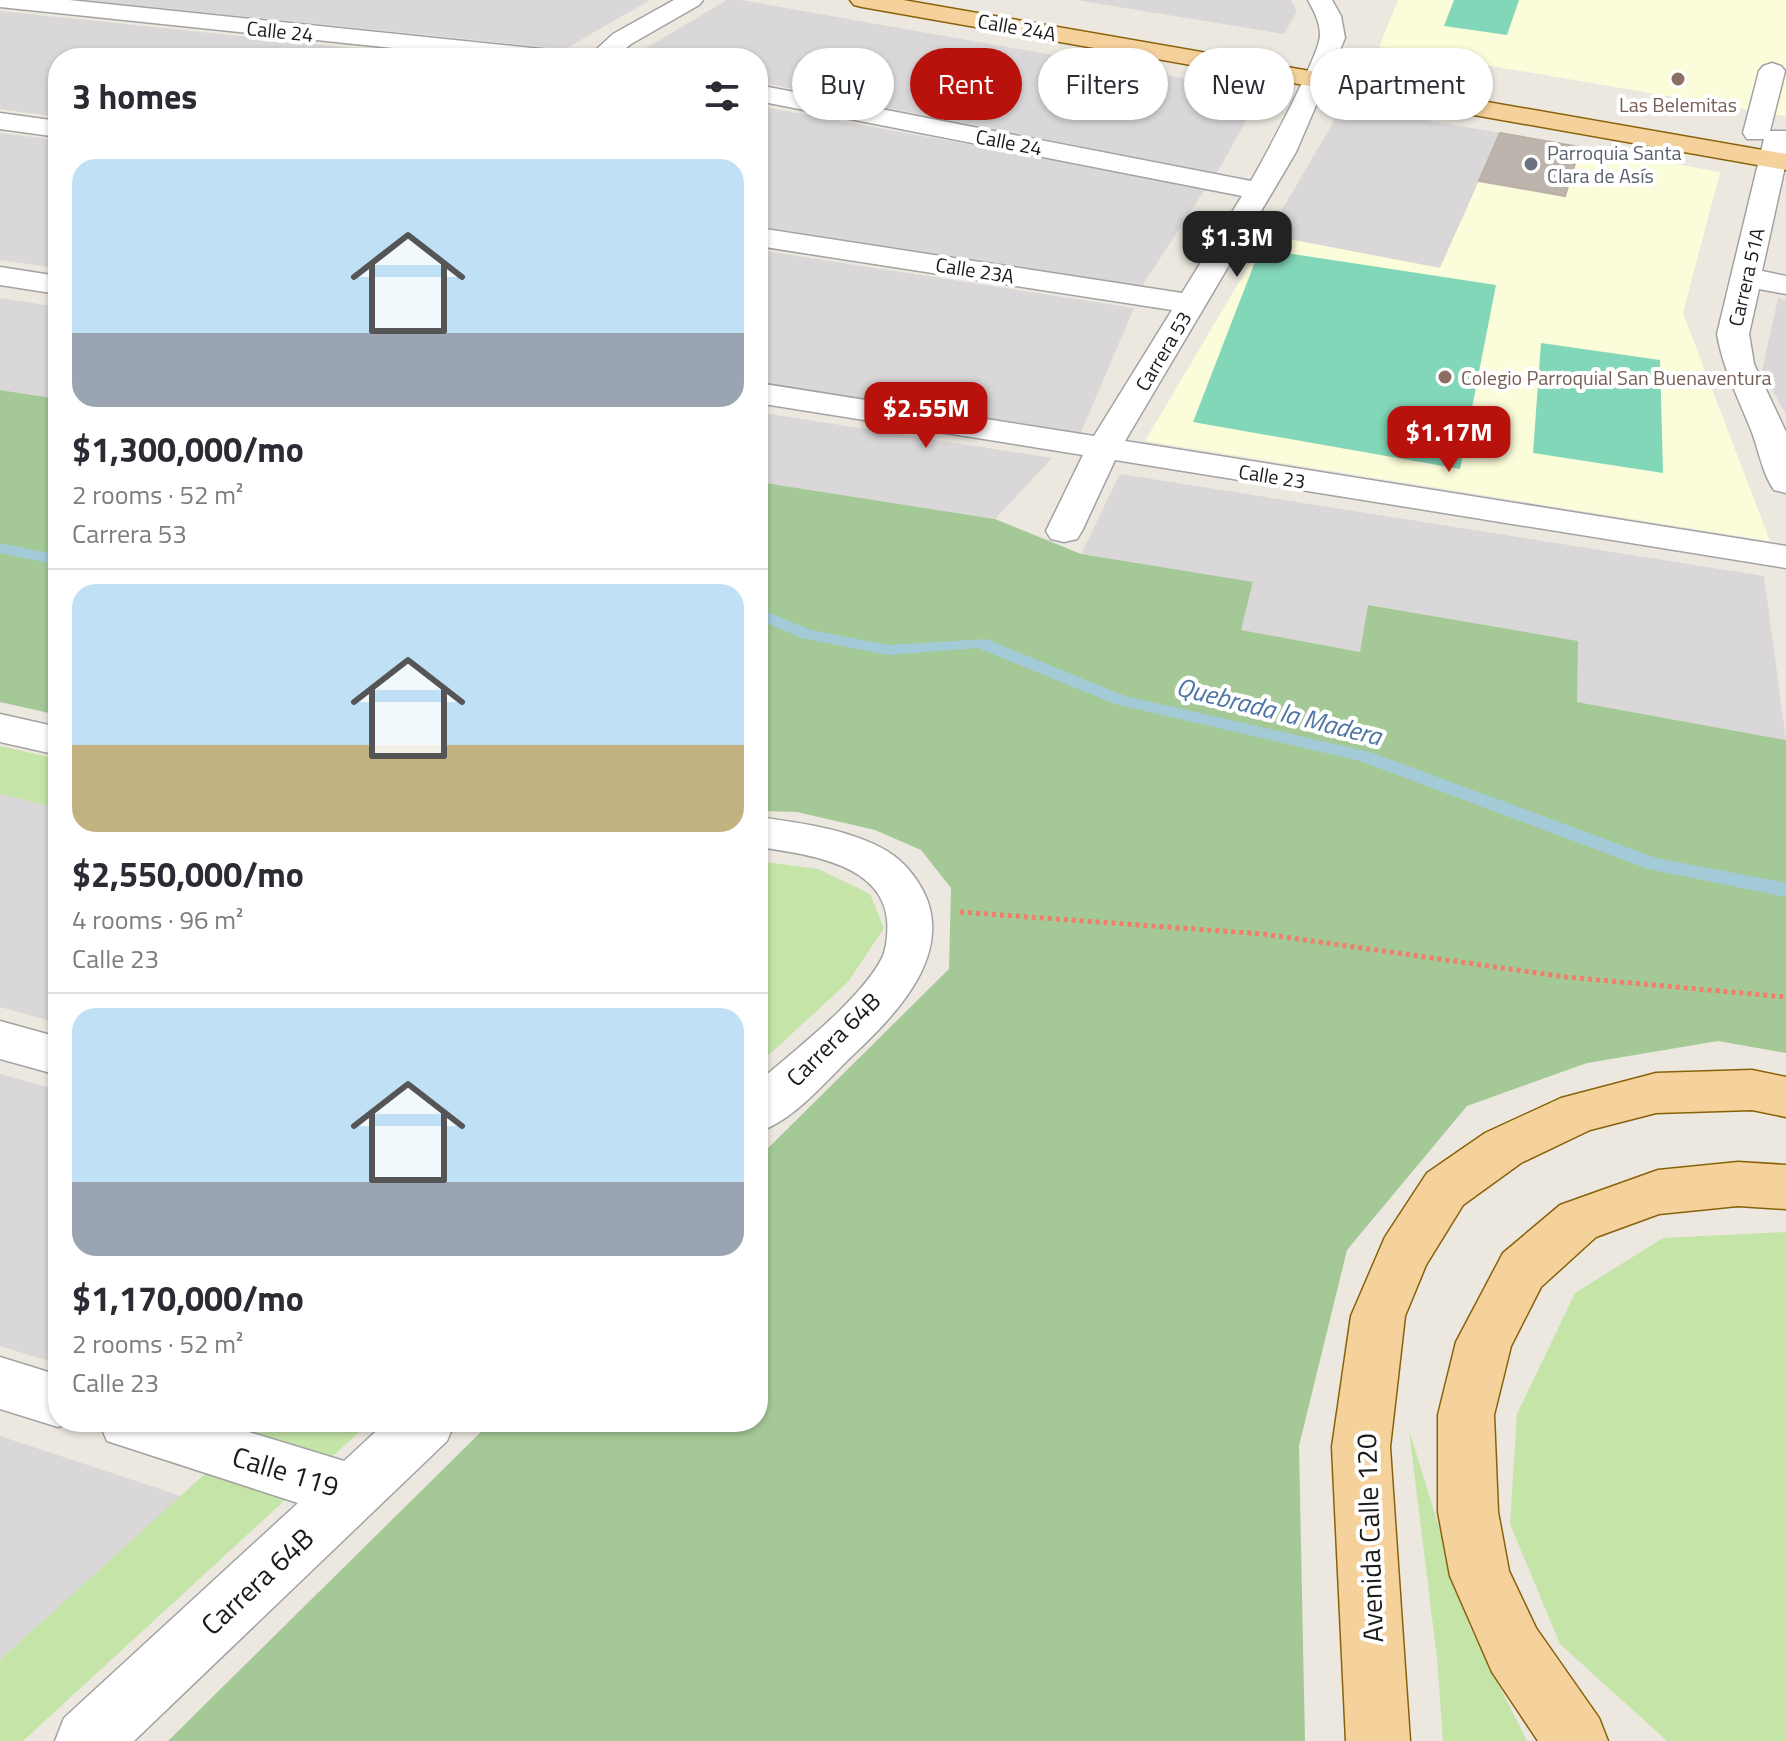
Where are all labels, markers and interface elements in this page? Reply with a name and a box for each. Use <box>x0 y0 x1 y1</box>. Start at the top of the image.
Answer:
street label: Calle 24A <box>975 5 1059 49</box>
street label: Calle 24 <box>245 12 315 50</box>
chip: Buy <box>792 48 894 120</box>
chip: Rent <box>910 48 1022 120</box>
chip: Filters <box>1038 48 1168 120</box>
chip: New <box>1184 48 1294 120</box>
chip: Apartment <box>1310 48 1493 120</box>
text: 3 homes <box>72 70 197 122</box>
marker: Las Belemitas <box>1669 70 1687 88</box>
icon: filters <box>700 74 744 118</box>
place label: Las Belemitas <box>1619 89 1737 120</box>
street label: Calle 24 <box>973 120 1045 164</box>
place label: Parroquia Santa Clara de Asís <box>1547 137 1682 191</box>
marker: Parroquia Santa Clara de Asís <box>1522 155 1540 173</box>
icon: home <box>336 211 480 355</box>
pin: $1.3M <box>1181 211 1293 279</box>
text: $1.3M <box>1201 217 1273 256</box>
street label: Carrera 51A <box>1720 225 1772 329</box>
street label: Calle 23A <box>934 249 1016 291</box>
street label: Carrera 53 <box>1127 305 1199 397</box>
place label: Colegio Parroquial San Buenaventura <box>1461 362 1772 393</box>
marker: Colegio Parroquial San Buenaventura <box>1436 368 1454 386</box>
pin: $2.55M <box>861 382 991 450</box>
text: $2.55M <box>882 388 970 427</box>
pin: $1.17M <box>1384 406 1514 474</box>
text: $1.17M <box>1405 412 1493 451</box>
text: $1,300,000/mo <box>72 423 304 475</box>
street label: Calle 23 <box>1236 455 1308 497</box>
text: 2 rooms · 52 m² <box>72 475 243 514</box>
text: Carrera 53 <box>72 514 187 553</box>
icon: home <box>336 636 480 780</box>
water label: Quebrada la Madera <box>1172 667 1388 756</box>
text: $2,550,000/mo <box>72 848 304 900</box>
text: 4 rooms · 96 m² <box>72 900 243 939</box>
text: Calle 23 <box>72 939 159 978</box>
street label: Carrera 64B <box>778 984 888 1094</box>
icon: home <box>336 1060 480 1204</box>
text: $1,170,000/mo <box>72 1272 304 1324</box>
text: 2 rooms · 52 m² <box>72 1324 243 1363</box>
text: Calle 23 <box>72 1363 159 1402</box>
street label: Avenida Calle 120 <box>1344 1433 1394 1643</box>
street label: Calle 119 <box>227 1434 345 1508</box>
street label: Carrera 64B <box>191 1517 323 1645</box>

